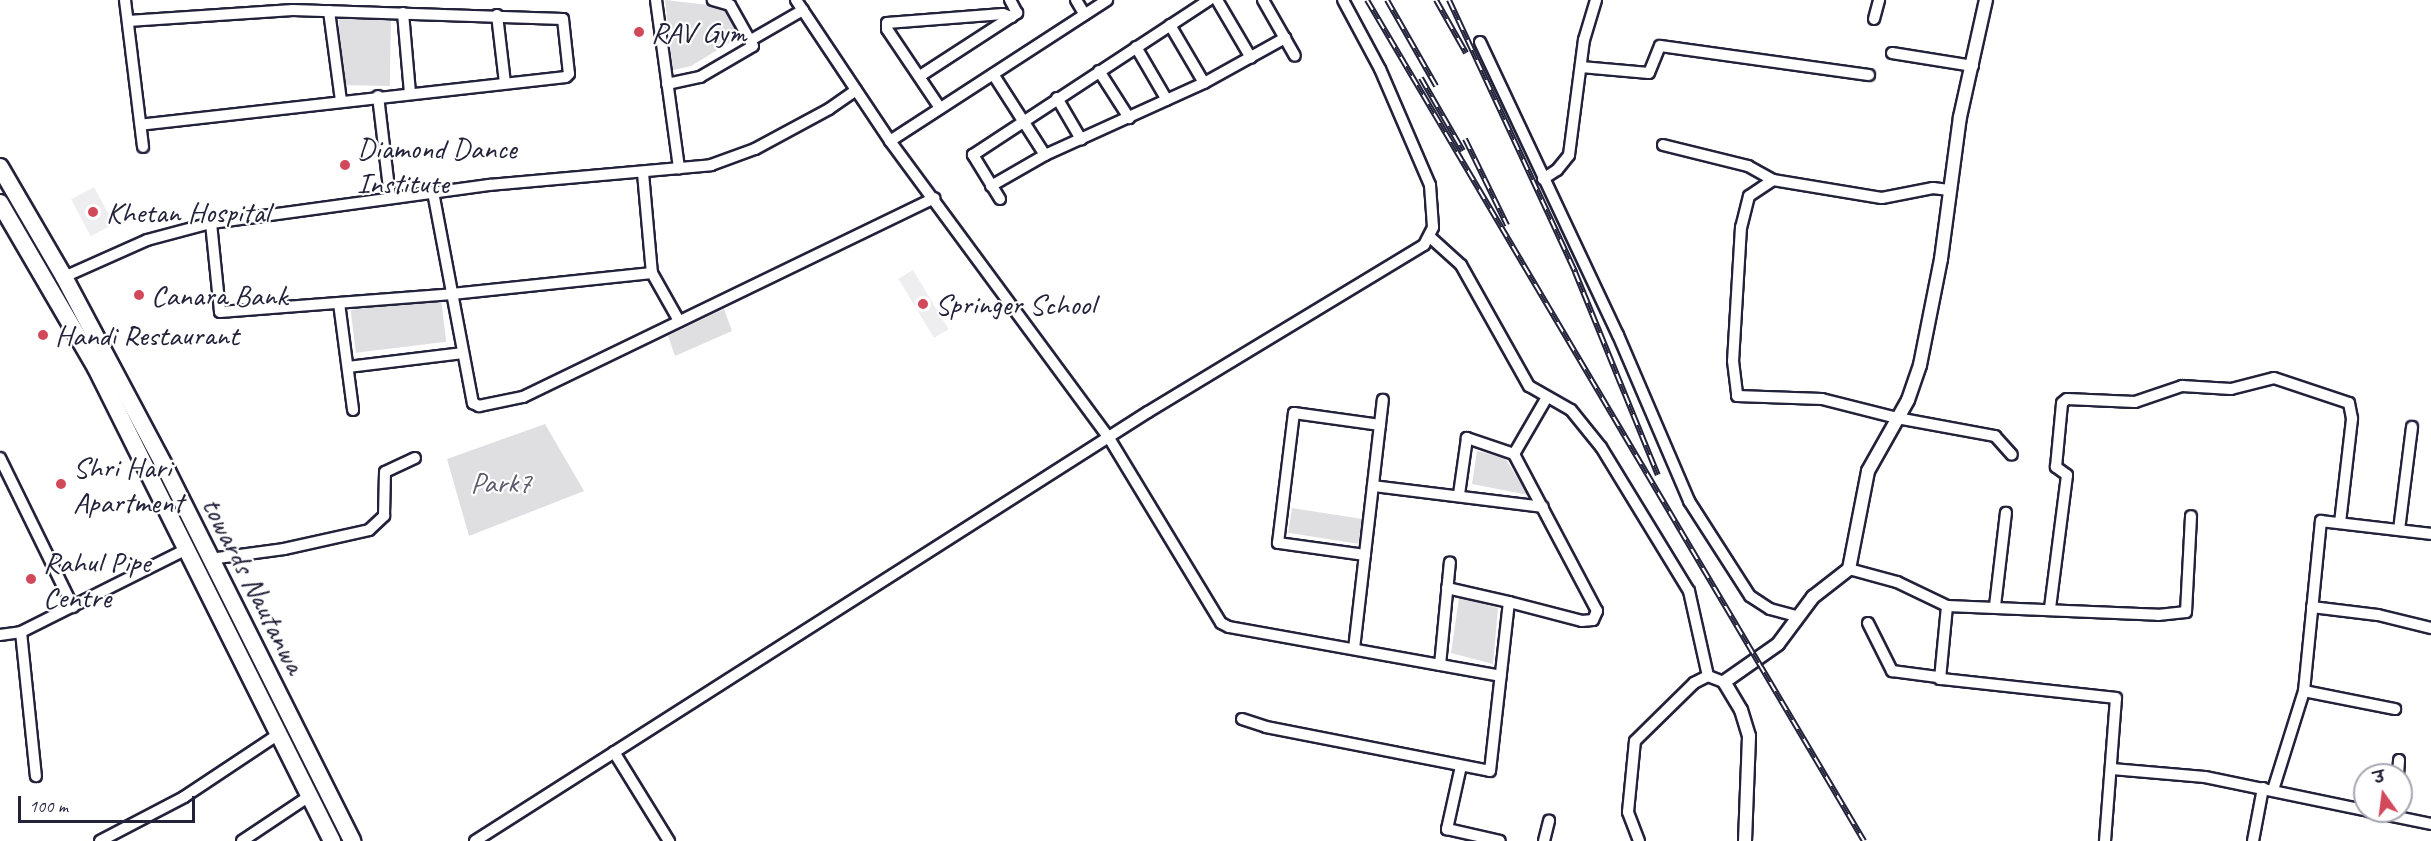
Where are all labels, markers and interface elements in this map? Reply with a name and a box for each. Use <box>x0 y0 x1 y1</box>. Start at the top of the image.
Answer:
place label: RAV Gym <box>651 14 746 50</box>
marker: RAV Gym <box>632 25 646 39</box>
place label: Diamond Dance Institute <box>357 130 517 201</box>
marker: Diamond Dance Institute <box>338 158 352 172</box>
place label: Khetan Hospital <box>106 194 270 230</box>
marker: Khetan Hospital <box>84 203 102 221</box>
place label: Canara Bank <box>151 277 287 313</box>
place label: Springer School <box>935 286 1094 322</box>
marker: Canara Bank <box>132 288 146 302</box>
marker: Springer School <box>916 297 930 311</box>
place label: Handi Restaurant <box>55 317 239 353</box>
marker: Handi Restaurant <box>36 328 50 342</box>
place label: Shri Hari Apartment <box>73 449 183 520</box>
park label: Park7 <box>470 464 532 500</box>
marker: Shri Hari Apartment <box>54 477 68 491</box>
street label: towards Nautanwa <box>194 490 314 680</box>
place label: Rahul Pipe Centre <box>43 544 150 614</box>
marker: Rahul Pipe Centre <box>24 572 38 586</box>
north arrow <box>2353 763 2413 823</box>
text: उ <box>2372 766 2387 788</box>
scale bar <box>21 784 198 822</box>
text: 100 m <box>29 795 68 817</box>

